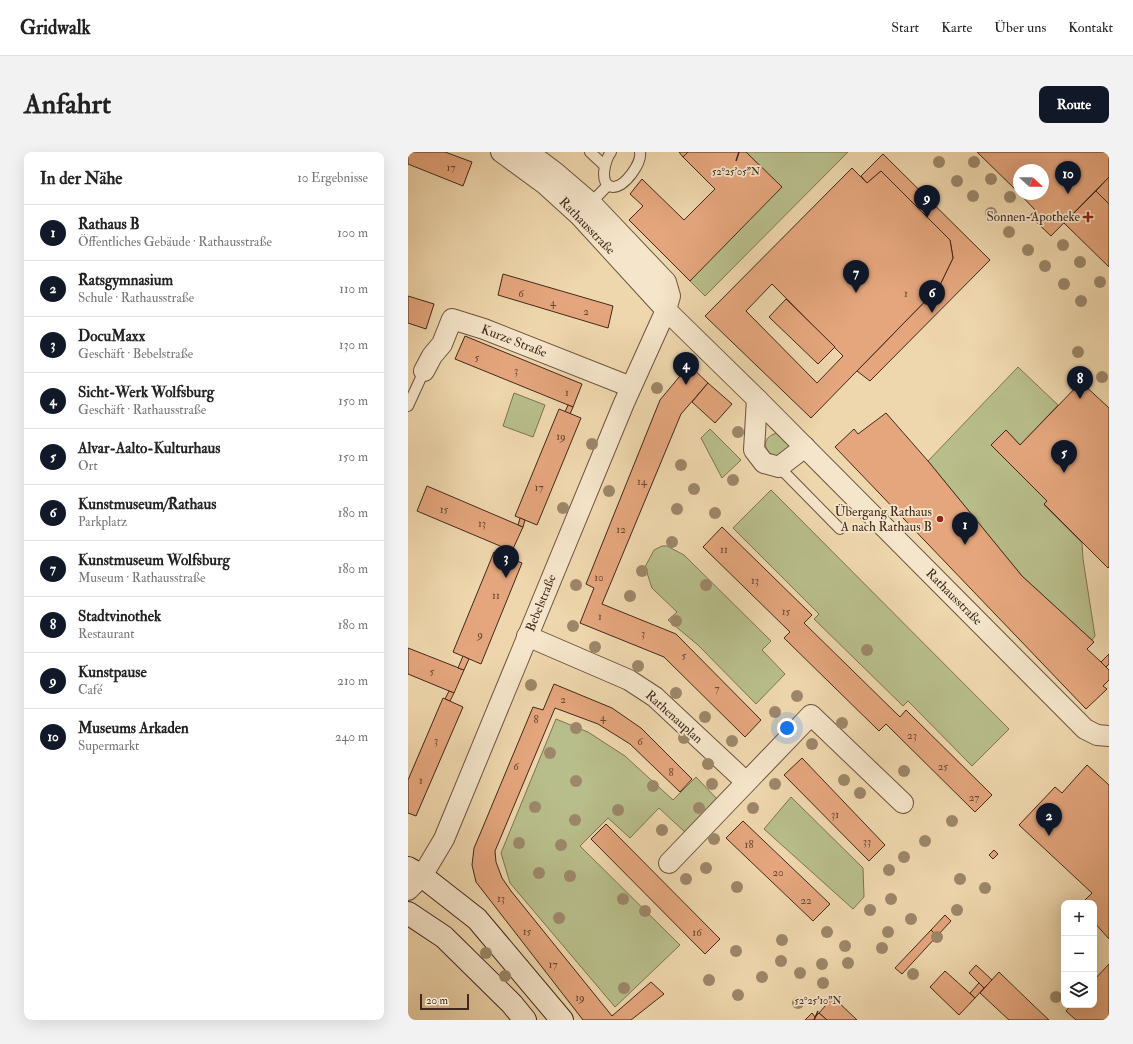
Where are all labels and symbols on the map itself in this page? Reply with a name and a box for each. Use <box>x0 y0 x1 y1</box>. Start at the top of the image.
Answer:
house number: 17 <box>447 161 455 174</box>
pin: 10 <box>1055 161 1081 194</box>
north arrow <box>1013 164 1049 200</box>
text: 52°25'05"N <box>712 166 760 178</box>
pin: 9 <box>914 185 940 218</box>
street label: Rathausstraße <box>556 194 619 258</box>
place label: Sonnen-Apotheke <box>986 209 1081 226</box>
marker: Sonnen-Apotheke <box>1083 212 1093 222</box>
pin: 7 <box>843 260 869 293</box>
pin: 6 <box>919 280 945 313</box>
house number: 6 <box>518 287 525 300</box>
house number: 1 <box>904 287 908 300</box>
house number: 4 <box>550 296 557 309</box>
house number: 2 <box>583 305 589 318</box>
street label: Kurze Straße <box>479 321 550 361</box>
house number: 5 <box>475 351 480 364</box>
pin: 4 <box>673 352 699 385</box>
house number: 3 <box>514 364 518 377</box>
pin: 8 <box>1067 366 1093 399</box>
house number: 1 <box>565 386 569 399</box>
house number: 19 <box>556 430 566 443</box>
pin: 5 <box>1051 440 1077 473</box>
house number: 14 <box>637 475 648 488</box>
house number: 17 <box>535 481 543 494</box>
house number: 15 <box>440 503 449 516</box>
place label: Übergang Rathaus A nach Rathaus B <box>835 504 933 535</box>
pin: 1 <box>952 512 978 545</box>
marker: Übergang Rathaus A nach Rathaus B <box>935 514 945 524</box>
house number: 13 <box>478 517 486 530</box>
house number: 12 <box>616 523 626 536</box>
house number: 11 <box>720 543 728 556</box>
pin: 3 <box>493 545 519 578</box>
street label: Rathausstraße <box>922 565 986 629</box>
street label: Bebelstraße <box>522 571 560 634</box>
house number: 10 <box>594 571 604 584</box>
house number: 13 <box>751 574 759 587</box>
house number: 11 <box>492 589 500 602</box>
house number: 15 <box>782 605 791 618</box>
house number: 1 <box>598 610 602 623</box>
house number: 3 <box>641 627 645 640</box>
house number: 9 <box>476 628 483 641</box>
house number: 5 <box>682 649 687 662</box>
house number: 5 <box>430 665 435 678</box>
house number: 7 <box>714 682 720 695</box>
street label: Rathenauplan <box>641 687 706 748</box>
house number: 2 <box>560 693 566 706</box>
house number: 4 <box>600 711 607 724</box>
house number: 8 <box>533 713 539 726</box>
your location <box>777 718 797 738</box>
house number: 23 <box>907 729 917 742</box>
house number: 3 <box>434 734 438 747</box>
house number: 6 <box>637 735 644 748</box>
house number: 6 <box>513 760 520 773</box>
house number: 25 <box>938 760 948 773</box>
house number: 8 <box>668 766 674 779</box>
house number: 1 <box>419 774 423 787</box>
house number: 27 <box>969 791 979 804</box>
pin: 2 <box>1036 803 1062 836</box>
house number: 31 <box>831 808 839 821</box>
house number: 33 <box>863 835 871 848</box>
house number: 18 <box>744 838 754 851</box>
house number: 20 <box>772 866 784 879</box>
house number: 13 <box>497 892 505 905</box>
house number: 22 <box>800 894 812 907</box>
house number: 15 <box>523 925 532 938</box>
house number: 16 <box>692 926 703 939</box>
house number: 17 <box>549 958 557 971</box>
house number: 19 <box>575 991 585 1004</box>
scale bar <box>420 992 469 1011</box>
text: 52°25'10"N <box>795 995 841 1007</box>

